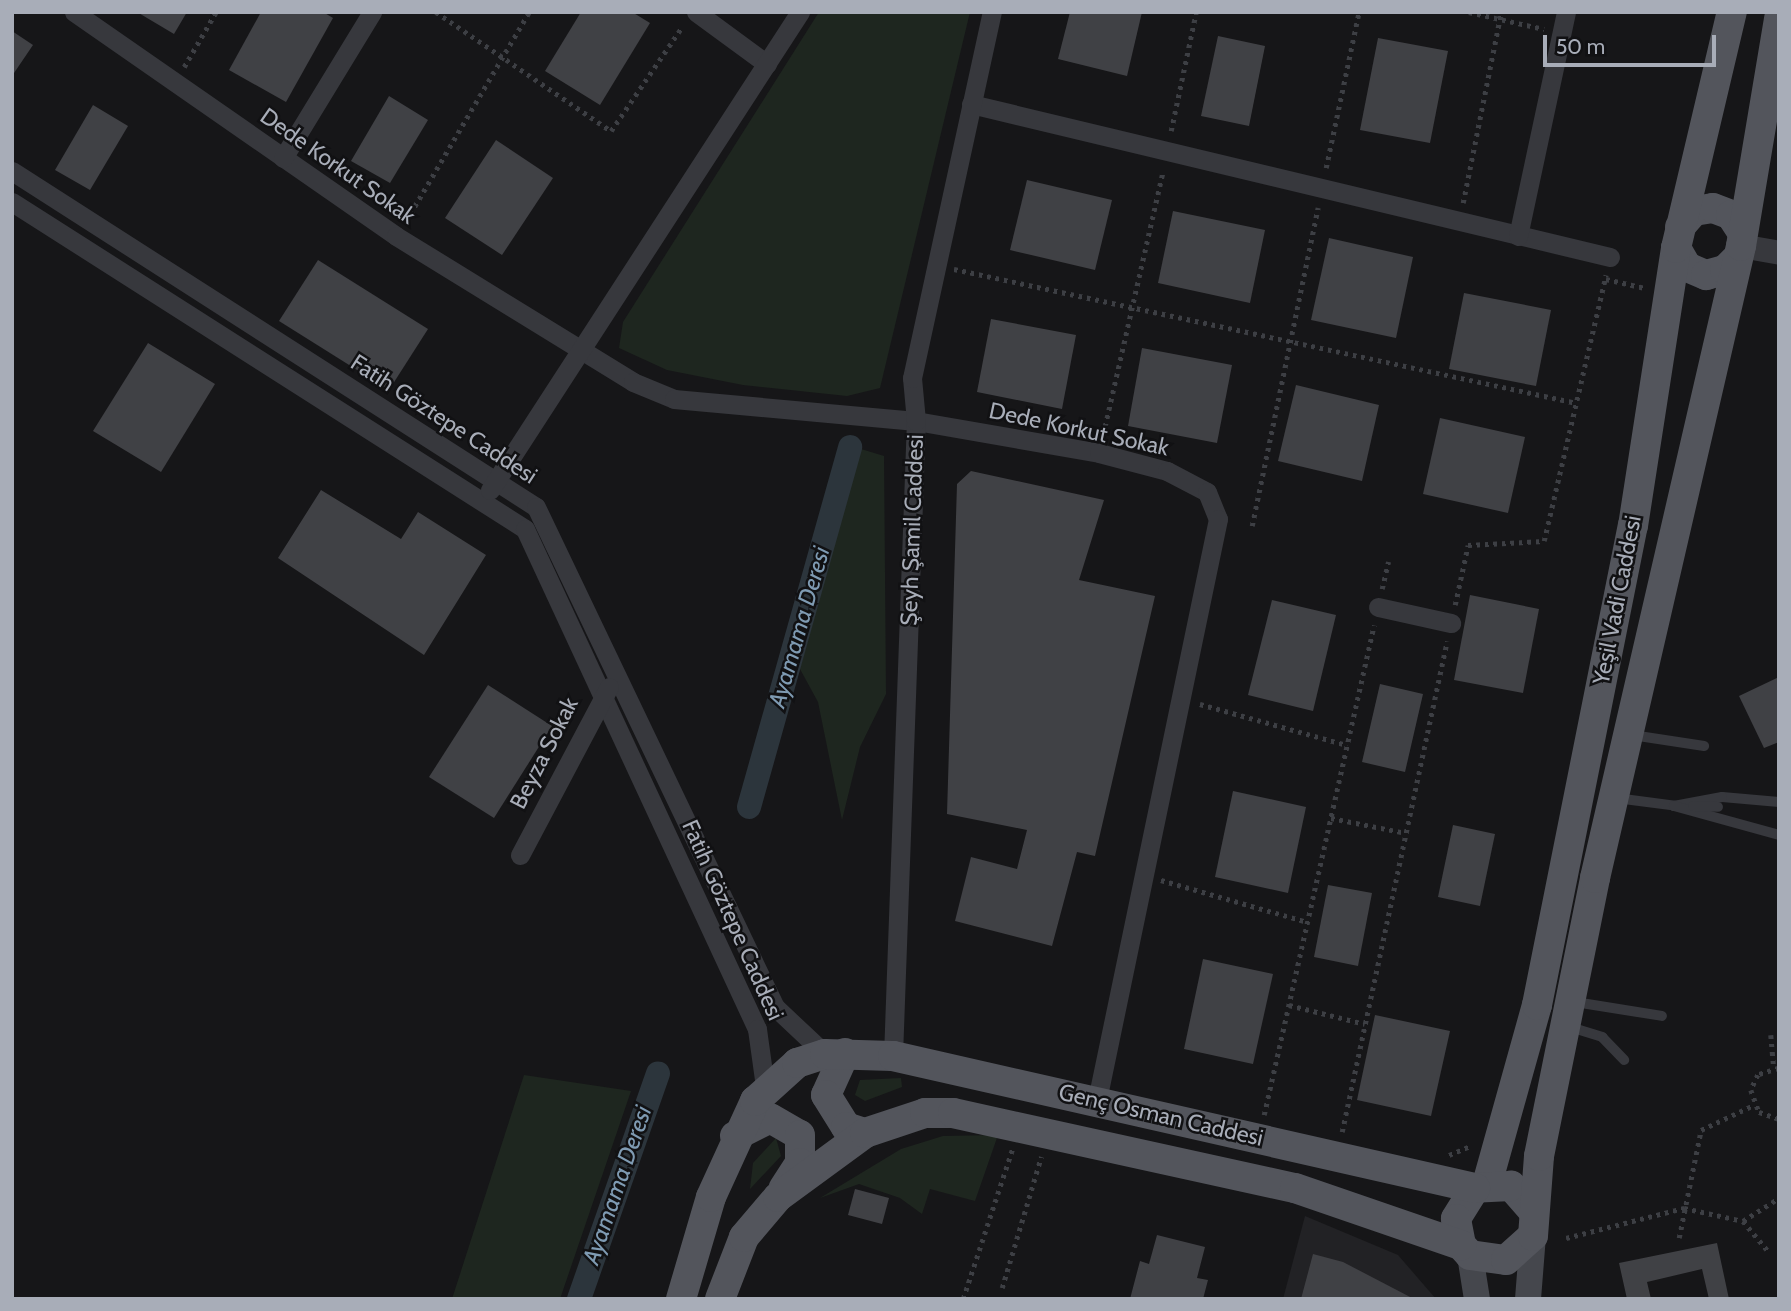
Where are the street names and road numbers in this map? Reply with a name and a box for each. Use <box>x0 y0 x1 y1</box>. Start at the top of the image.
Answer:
street label: Dede Korkut Sokak <box>255 102 421 230</box>
street label: Fatih Göztepe Caddesi <box>346 348 542 490</box>
street label: Dede Korkut Sokak <box>987 396 1171 462</box>
street label: Şeyh Şamil Caddesi <box>895 434 929 626</box>
street label: Yeşil Vadi Caddesi <box>1587 513 1647 687</box>
street label: Beyza Sokak <box>504 693 584 813</box>
street label: Fatih Göztepe Caddesi <box>676 815 790 1025</box>
street label: Genç Osman Caddesi <box>1056 1078 1266 1152</box>

